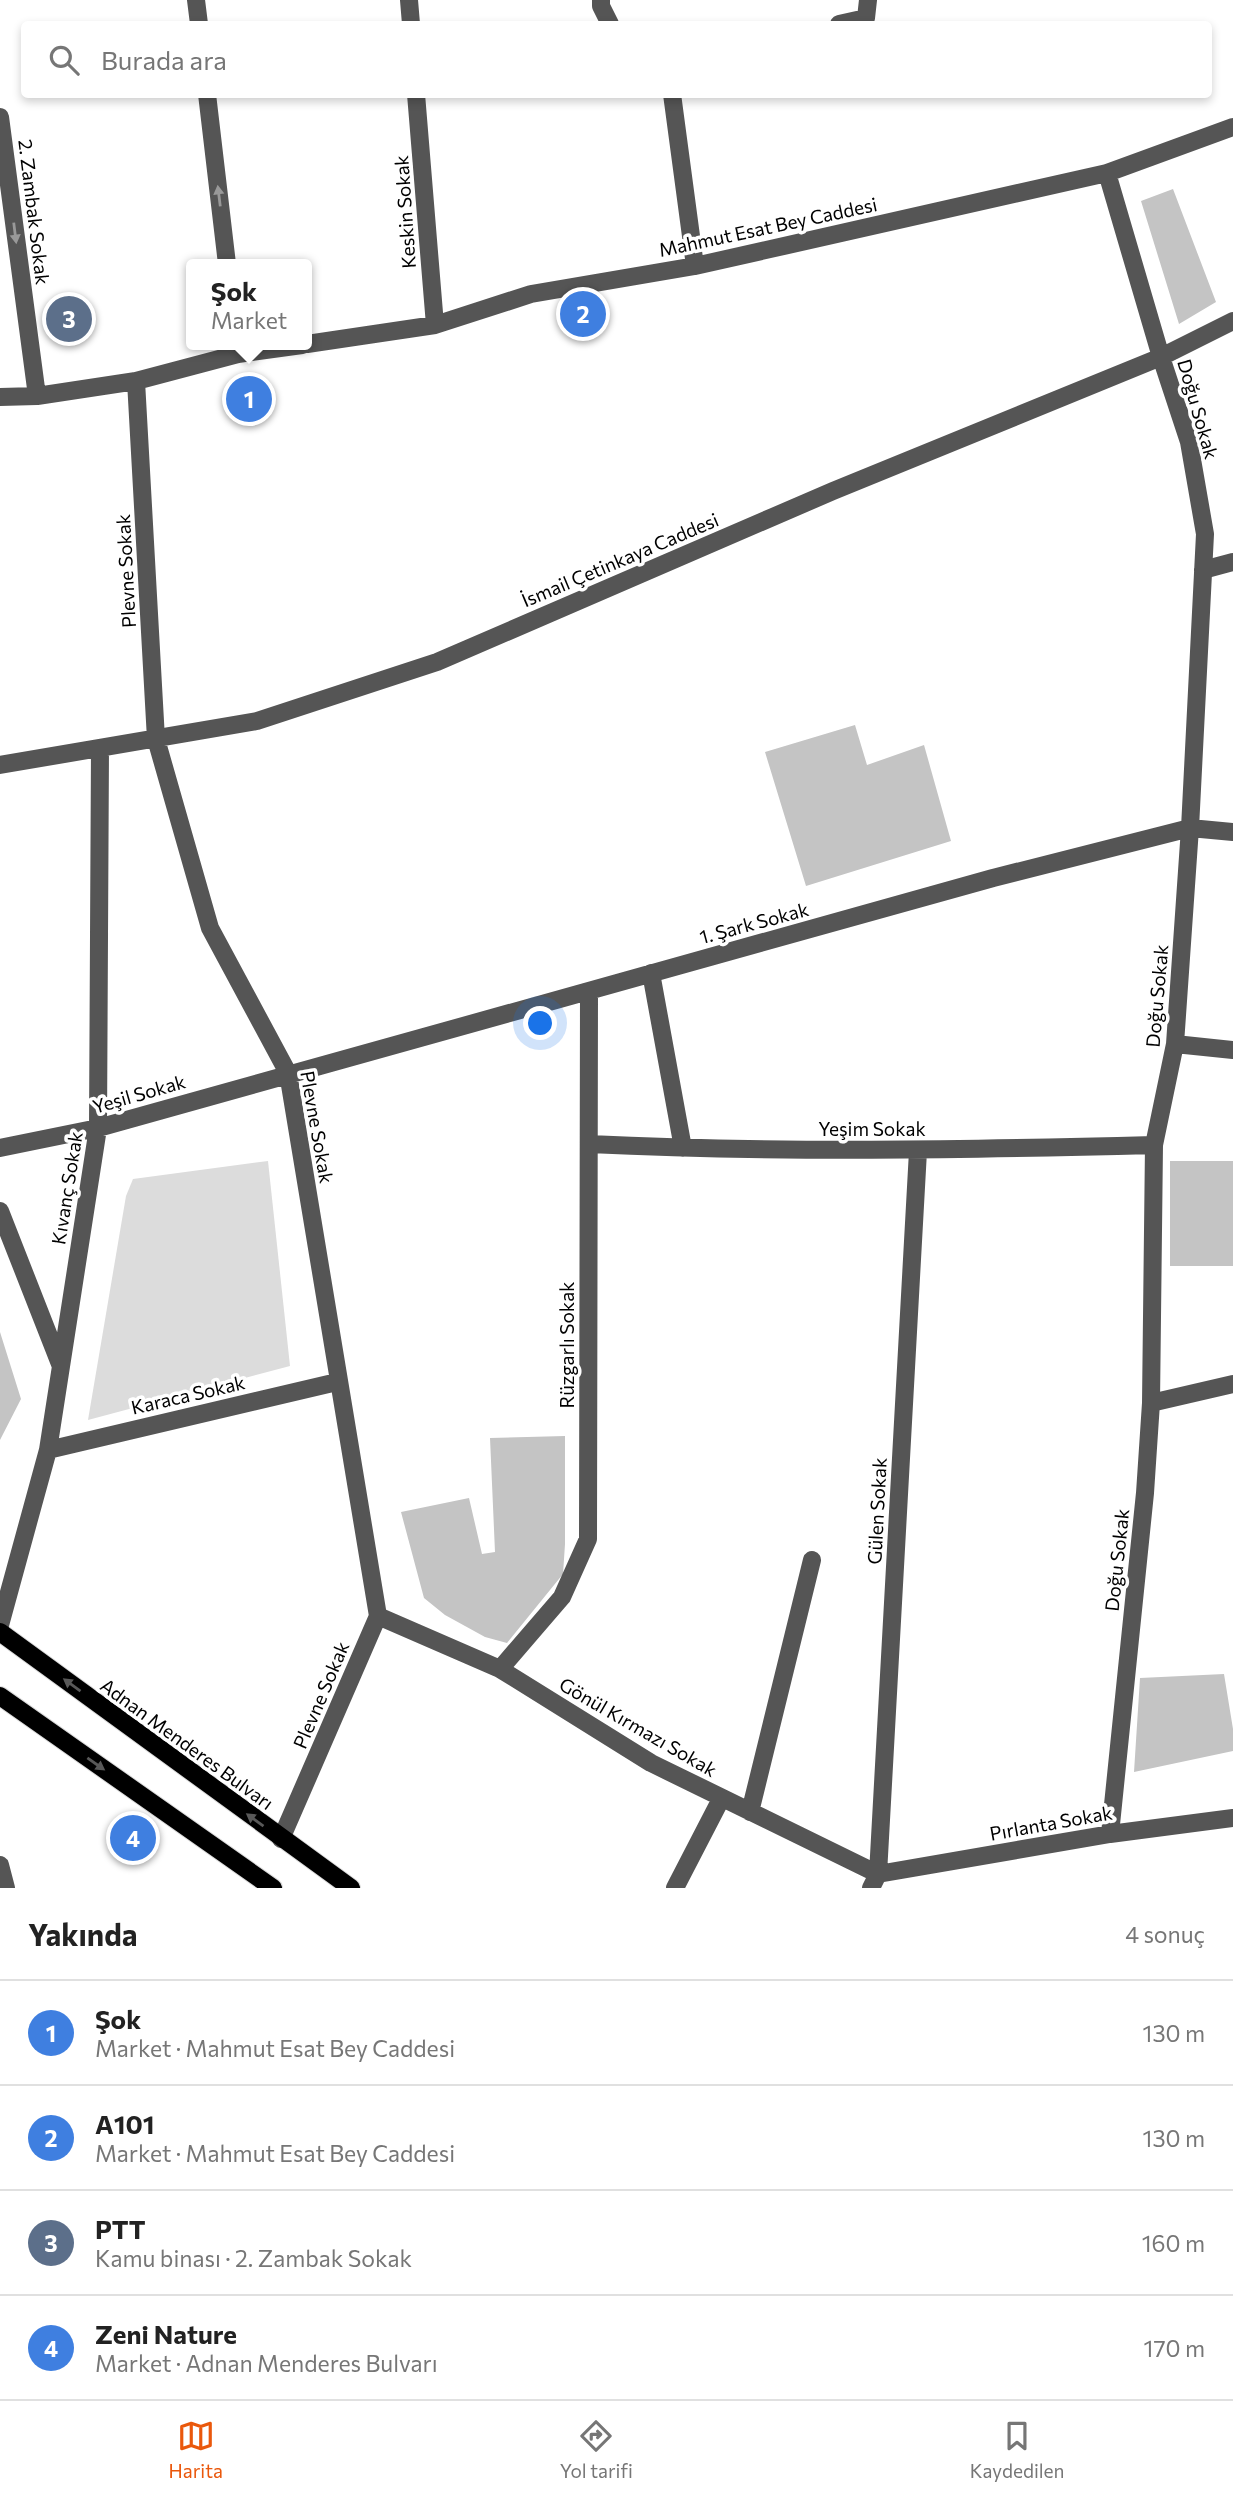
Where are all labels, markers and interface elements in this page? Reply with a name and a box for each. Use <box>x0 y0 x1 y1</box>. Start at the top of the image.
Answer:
search box <box>21 21 1212 98</box>
icon: search <box>45 41 83 79</box>
text: Burada ara <box>101 44 227 75</box>
street label: 2. Zambak Sokak <box>14 138 55 286</box>
street label: Keskin Sokak <box>389 155 420 269</box>
one-way arrow <box>214 185 225 207</box>
street label: Mahmut Esat Bey Caddesi <box>657 192 879 261</box>
one-way arrow <box>10 222 21 244</box>
popup <box>186 259 312 350</box>
text: Şok <box>211 275 257 306</box>
pin: 2 <box>560 288 606 340</box>
pin: 3 <box>46 293 92 345</box>
text: Market <box>211 306 287 334</box>
street label: Doğu Sokak <box>1173 356 1224 462</box>
pin: 1 <box>226 373 272 425</box>
street label: İsmail Çetinkaya Caddesi <box>518 508 722 612</box>
street label: Plevne Sokak <box>111 514 140 628</box>
street label: 1. Şark Sokak <box>697 897 811 948</box>
street label: Doğu Sokak <box>1141 944 1172 1048</box>
your location <box>523 1006 557 1040</box>
street label: Yeşil Sokak <box>90 1069 188 1118</box>
street label: Plevne Sokak <box>296 1069 339 1185</box>
street label: Yeşim Sokak <box>818 1117 926 1140</box>
street label: Kıvanç Sokak <box>46 1130 87 1246</box>
street label: Rüzgarlı Sokak <box>555 1282 578 1408</box>
street label: Karaca Sokak <box>129 1370 247 1419</box>
street label: Gülen Sokak <box>862 1457 891 1565</box>
street label: Doğu Sokak <box>1100 1508 1133 1612</box>
street label: Plevne Sokak <box>288 1638 353 1752</box>
street label: Gönül Kırmazı Sokak <box>555 1672 721 1781</box>
street label: Adnan Menderes Bulvarı <box>96 1673 278 1814</box>
one-way arrow <box>63 1678 81 1692</box>
one-way arrow <box>87 1757 105 1771</box>
street label: Pırlanta Sokak <box>988 1800 1114 1845</box>
pin: 4 <box>110 1812 156 1864</box>
one-way arrow <box>246 1813 264 1827</box>
text: Yakında <box>28 1915 138 1952</box>
text: 4 sonuç <box>1125 1920 1205 1948</box>
text: Şok <box>95 2003 141 2034</box>
text: 1 <box>46 2019 56 2047</box>
text: 130 m <box>1143 2019 1205 2047</box>
text: Market · Mahmut Esat Bey Caddesi <box>95 2034 455 2062</box>
text: A101 <box>95 2108 155 2139</box>
text: 2 <box>44 2124 58 2152</box>
text: 130 m <box>1143 2124 1205 2152</box>
text: Market · Mahmut Esat Bey Caddesi <box>95 2139 455 2167</box>
text: PTT <box>95 2213 145 2244</box>
text: 3 <box>44 2229 58 2257</box>
text: 160 m <box>1142 2229 1205 2257</box>
text: Kamu binası · 2. Zambak Sokak <box>95 2244 412 2272</box>
text: Zeni Nature <box>95 2318 237 2349</box>
text: 4 <box>44 2334 58 2362</box>
text: 170 m <box>1144 2334 1205 2362</box>
text: Market · Adnan Menderes Bulvarı <box>95 2349 438 2377</box>
tab: Harita <box>168 2417 223 2482</box>
tab: Yol tarifi <box>560 2417 633 2482</box>
tab: Kaydedilen <box>970 2417 1065 2482</box>

